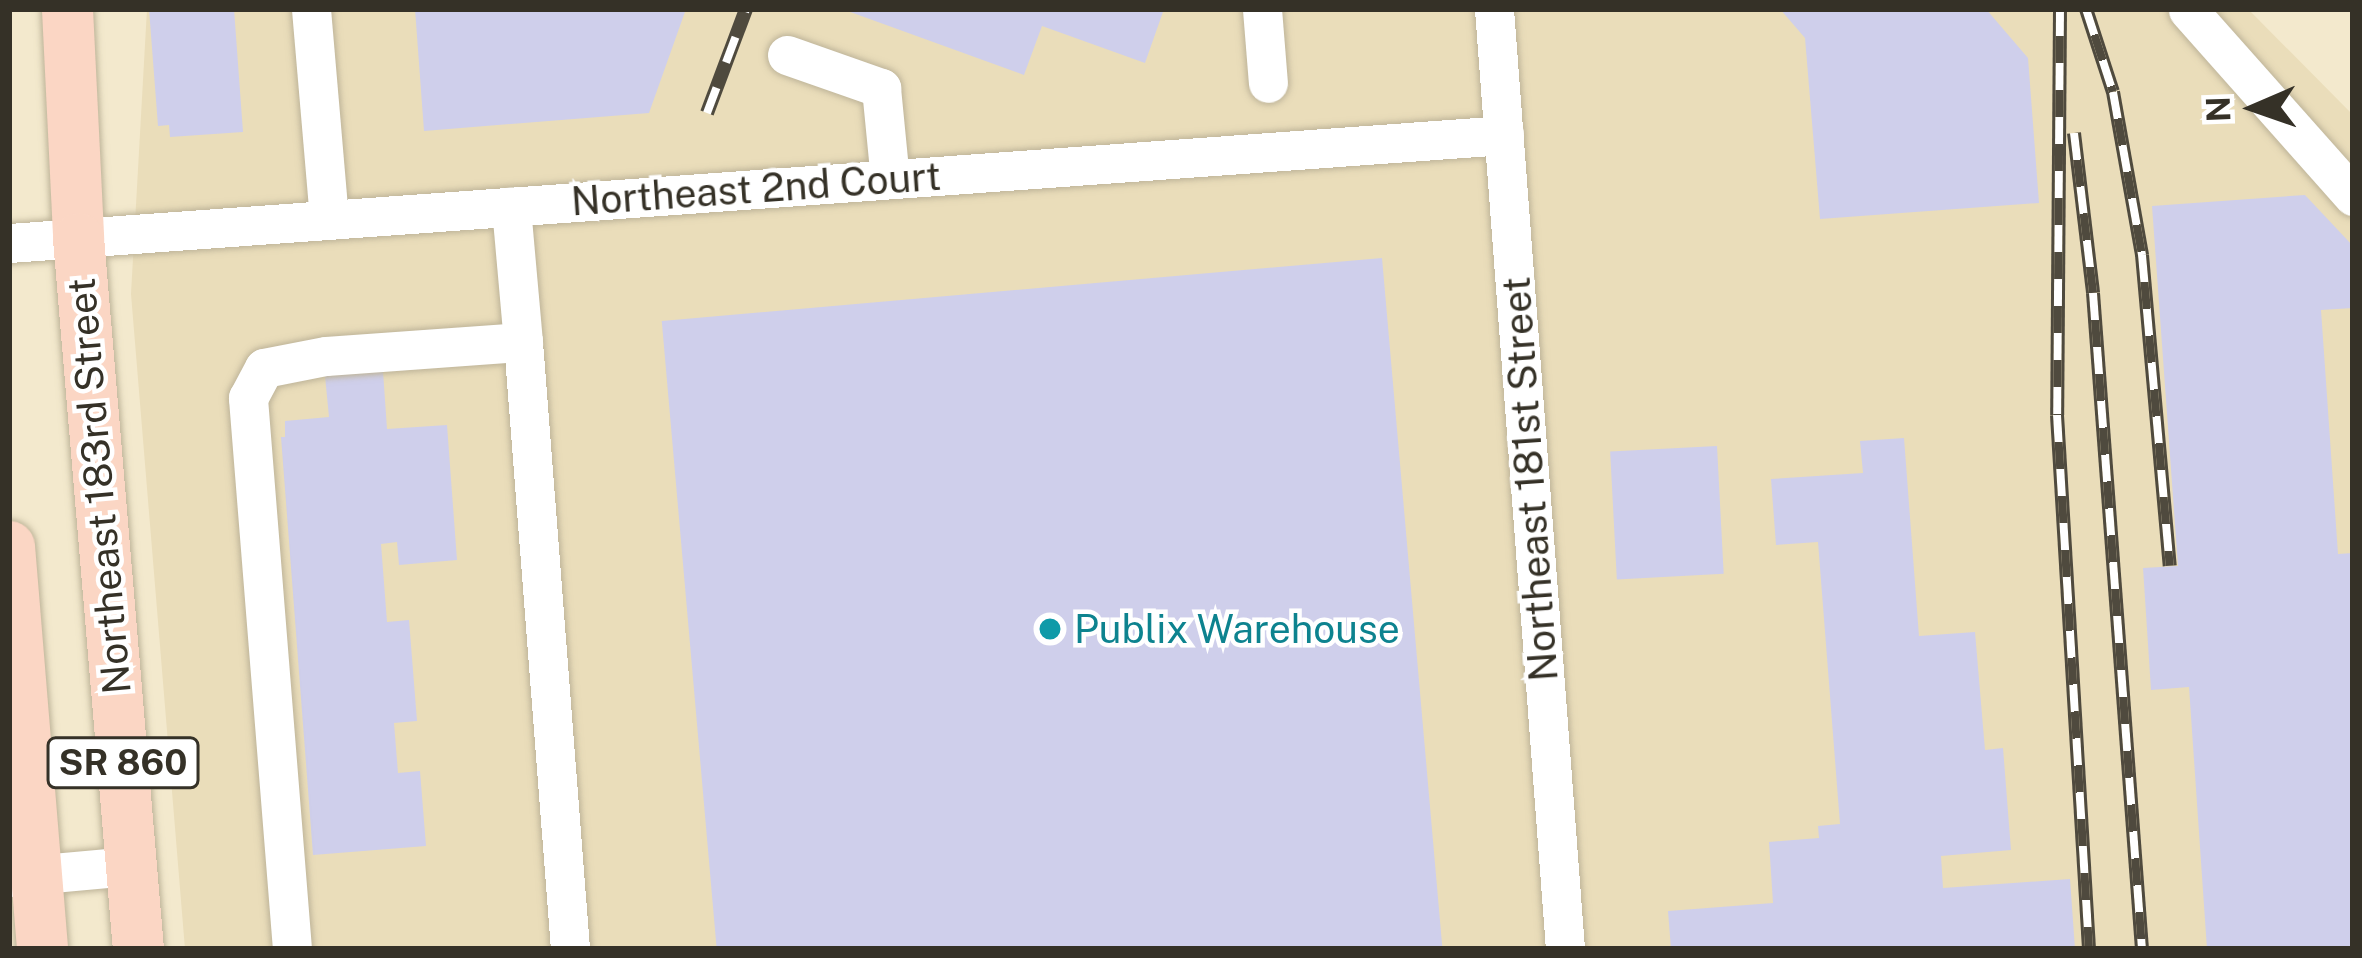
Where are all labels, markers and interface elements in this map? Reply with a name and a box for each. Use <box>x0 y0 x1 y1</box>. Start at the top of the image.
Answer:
north arrow <box>2194 48 2314 168</box>
text: N <box>2199 96 2237 123</box>
street label: Northeast 2nd Court <box>569 153 943 225</box>
street label: Northeast 181st Street <box>1493 275 1567 683</box>
street label: Northeast 183rd Street <box>57 276 141 696</box>
place label: Publix Warehouse <box>1074 606 1401 652</box>
marker: Publix Warehouse <box>1037 616 1063 642</box>
road number: SR 860 <box>45 733 201 793</box>

